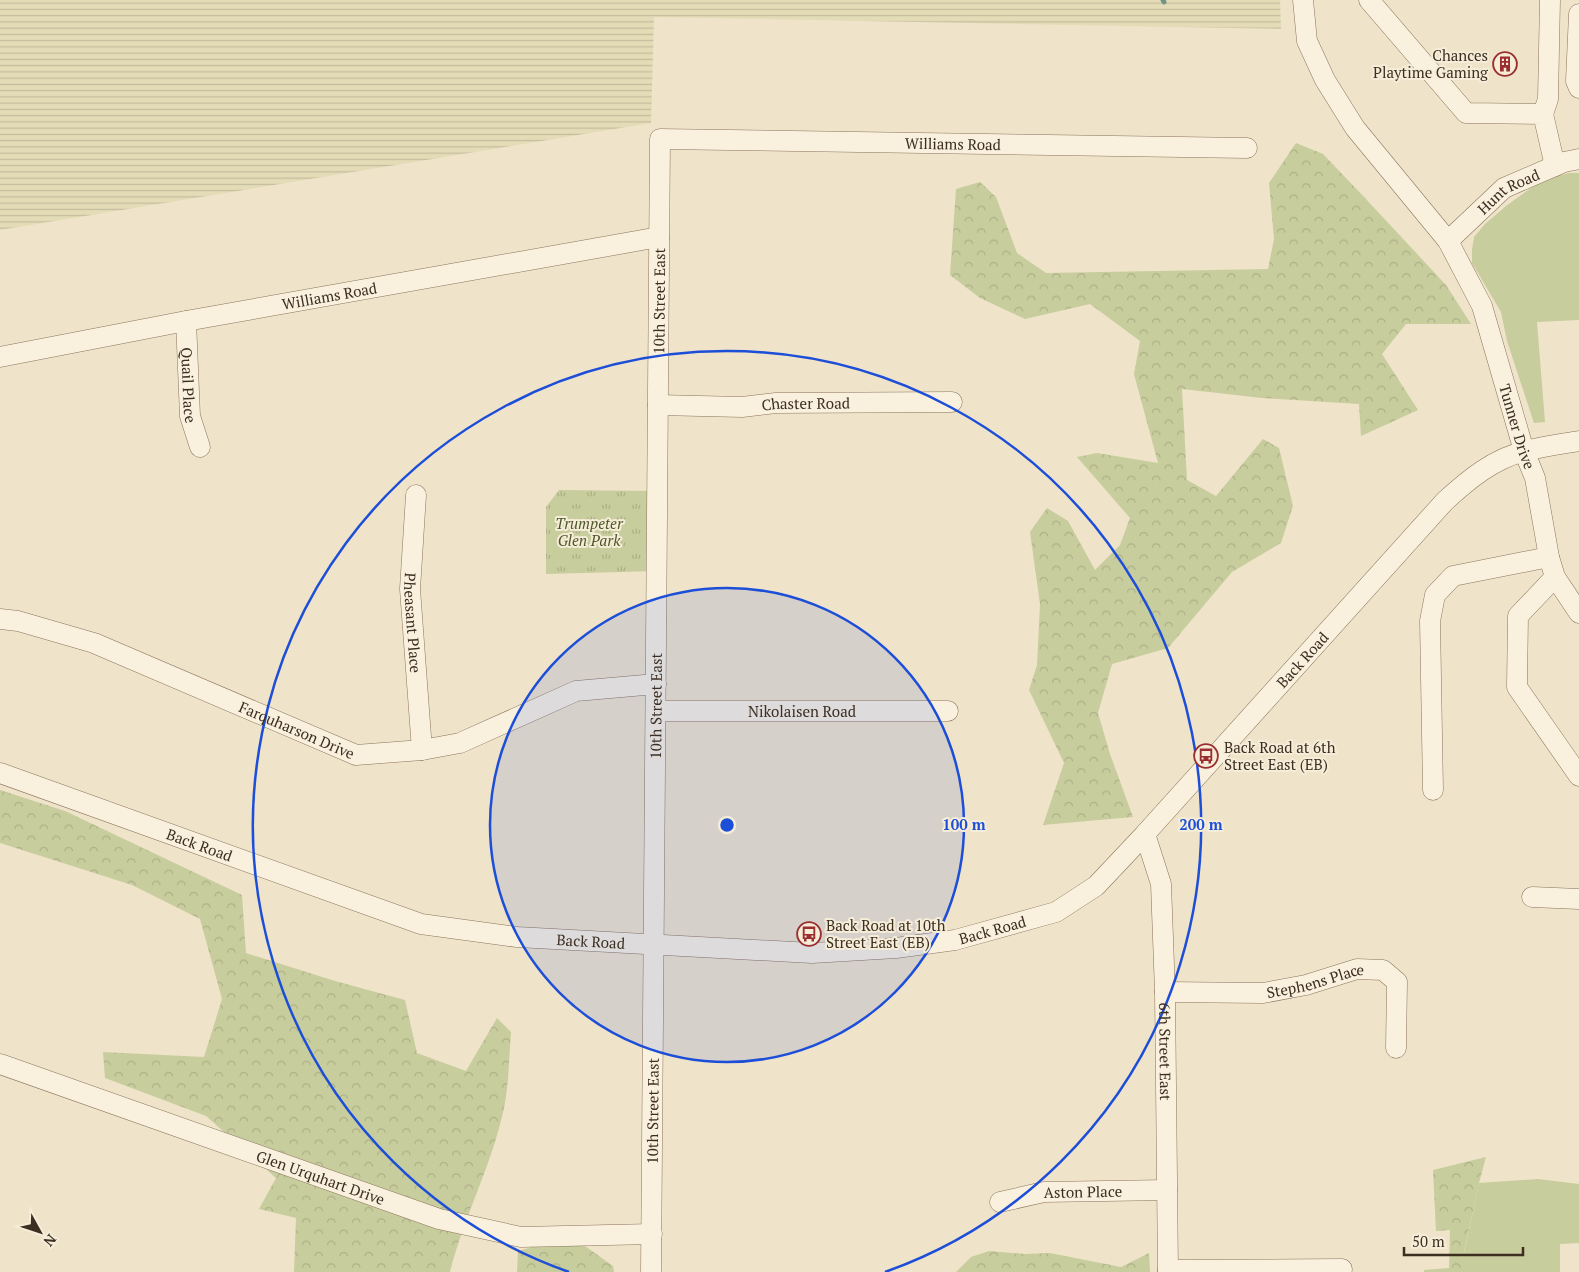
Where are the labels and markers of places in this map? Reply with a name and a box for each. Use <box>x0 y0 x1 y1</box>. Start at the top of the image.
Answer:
place label: Chances Playtime Gaming <box>1373 45 1489 82</box>
building icon: Chances Playtime Gaming <box>1492 51 1518 77</box>
place label: Back Road at 6th Street East (EB) <box>1224 737 1336 774</box>
bus stop icon: Back Road at 6th Street East (EB) <box>1193 743 1219 769</box>
centre of rings <box>718 816 736 834</box>
place label: Back Road at 10th Street East (EB) <box>826 915 946 952</box>
bus stop icon: Back Road at 10th Street East (EB) <box>796 921 822 947</box>

